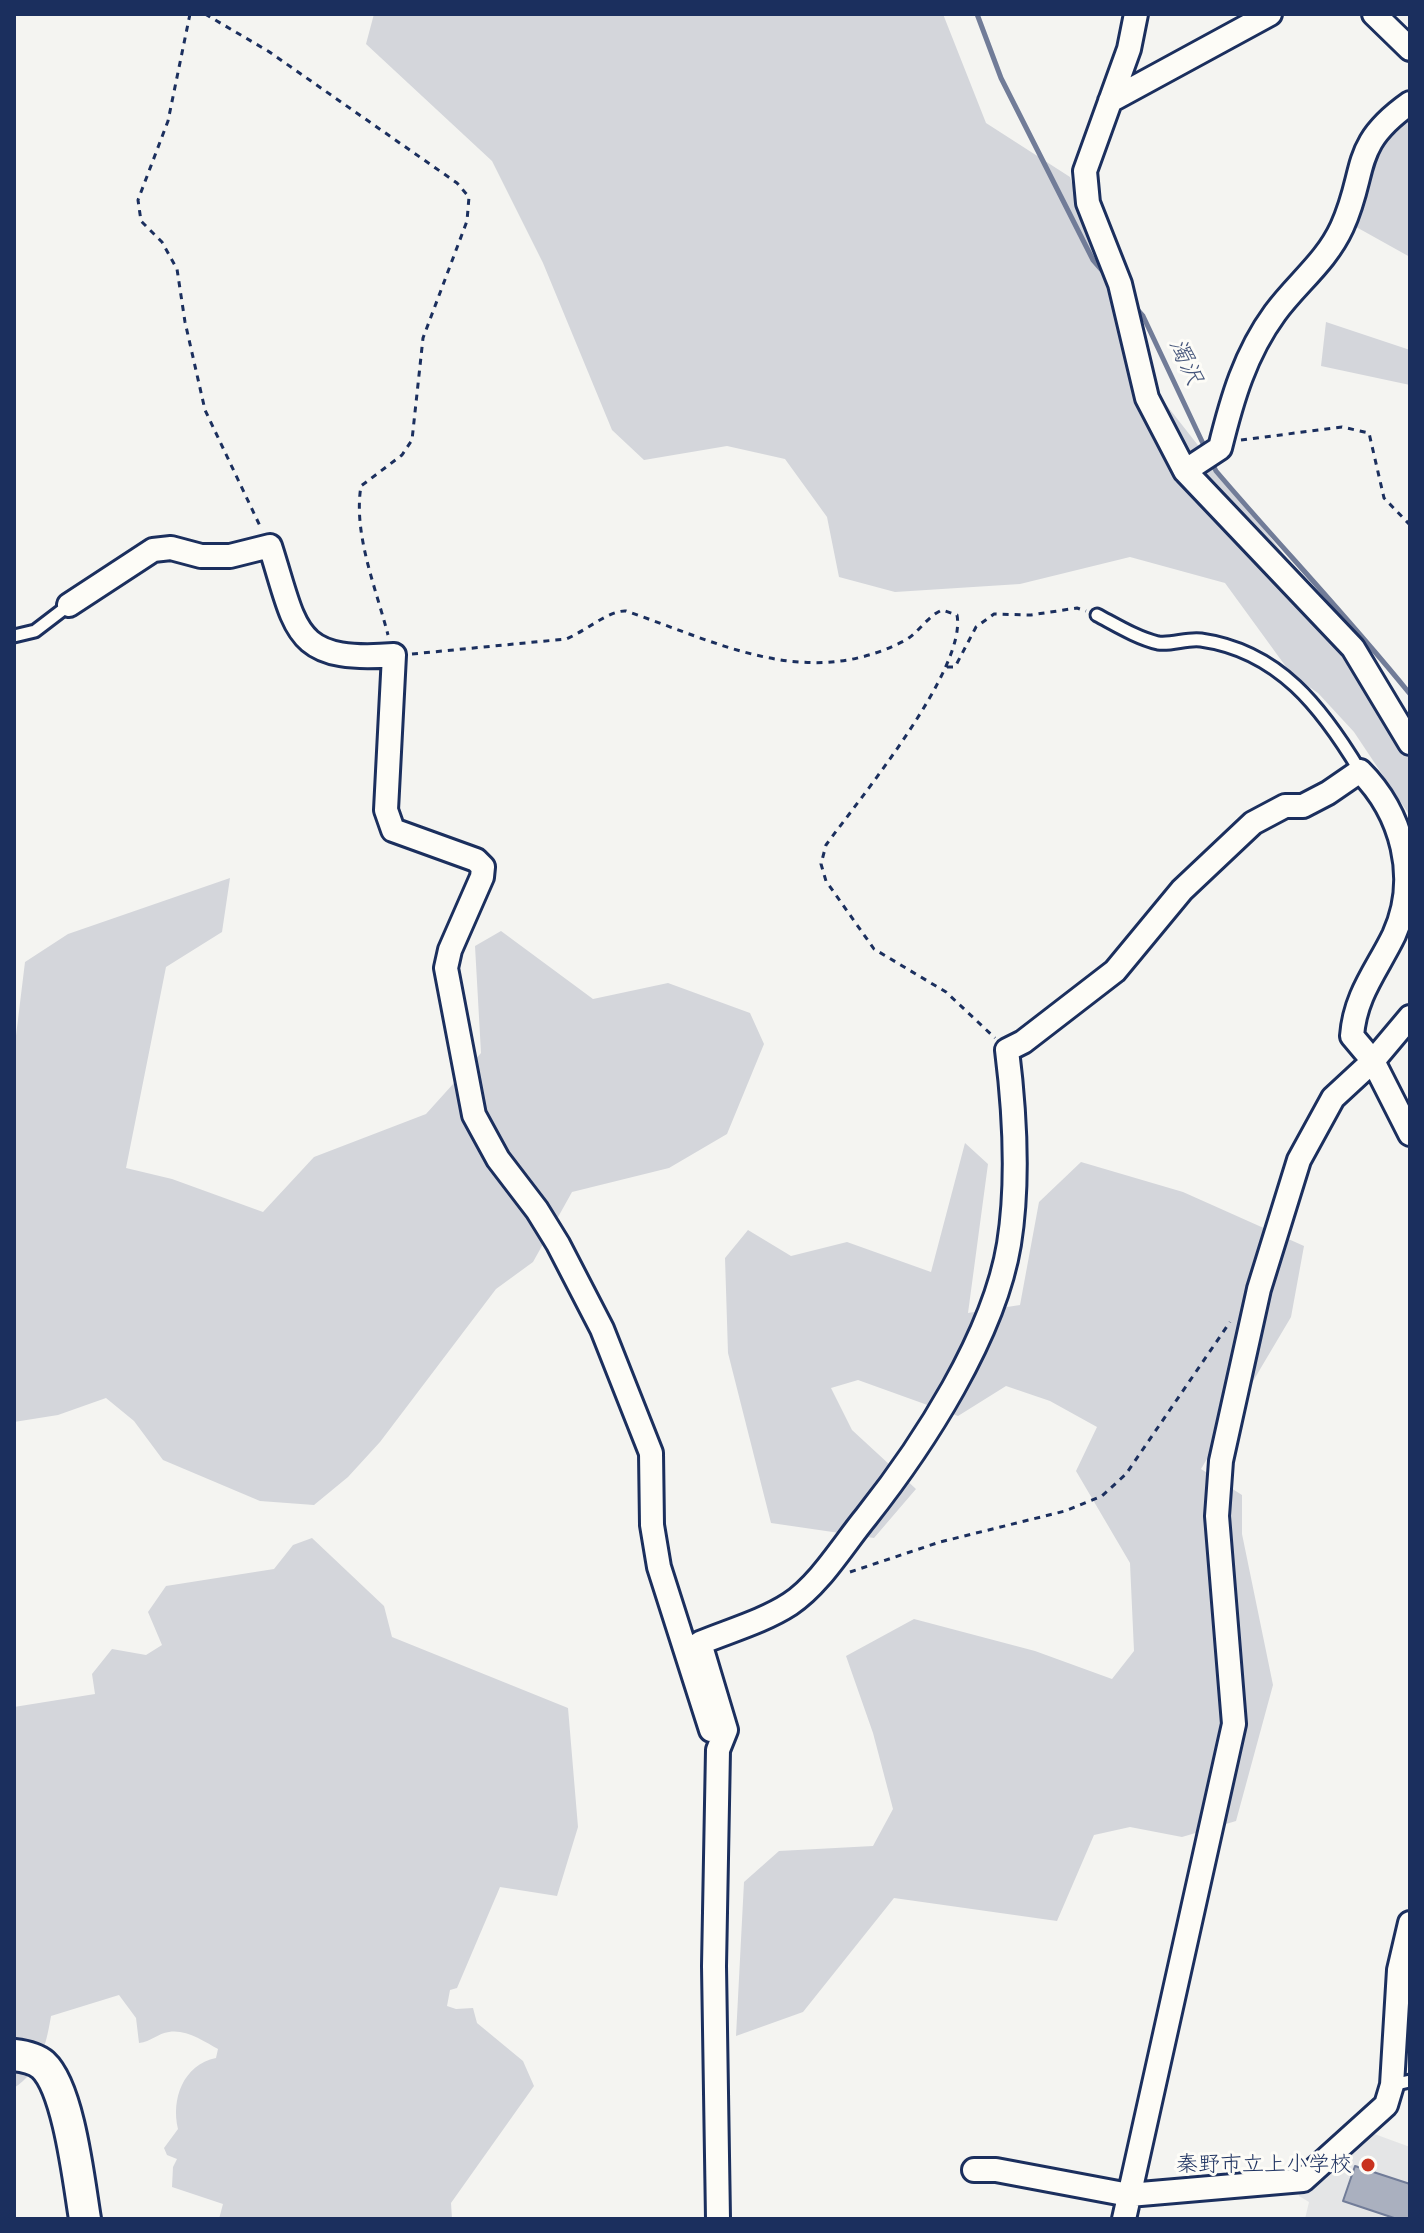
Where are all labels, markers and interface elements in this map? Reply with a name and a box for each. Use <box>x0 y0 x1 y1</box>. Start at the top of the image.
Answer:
water label: 濁沢 <box>1162 334 1208 390</box>
place label: 秦野市立上小学校 <box>1176 2152 1352 2178</box>
marker: 秦野市立上小学校 <box>1359 2156 1377 2174</box>

